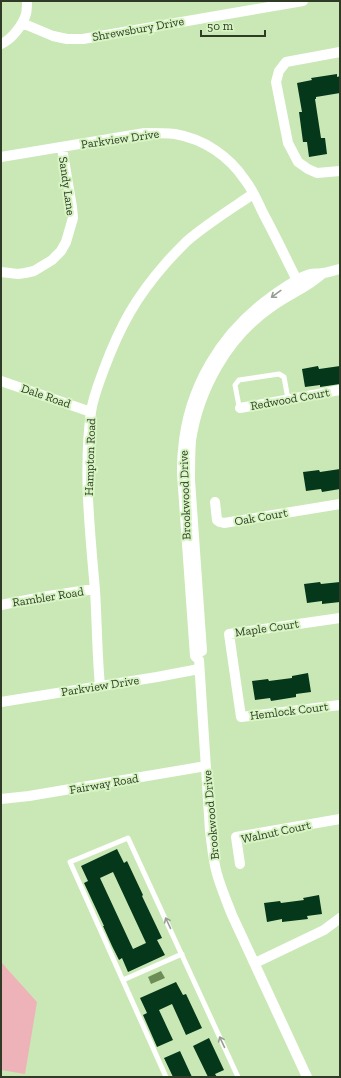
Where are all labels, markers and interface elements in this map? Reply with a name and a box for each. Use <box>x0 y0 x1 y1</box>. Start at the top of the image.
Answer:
scale bar <box>201 12 265 38</box>
street label: Shrewsbury Drive <box>91 14 185 44</box>
text: 50 m <box>207 19 234 33</box>
street label: Parkview Drive <box>80 127 160 151</box>
street label: Sandy Lane <box>56 156 78 217</box>
one-way arrow <box>270 290 281 298</box>
street label: Dale Road <box>19 381 73 411</box>
street label: Redwood Court <box>249 385 331 413</box>
street label: Hampton Road <box>82 418 98 496</box>
street label: Brookwood Drive <box>176 450 194 540</box>
street label: Oak Court <box>233 505 289 529</box>
street label: Rambler Road <box>11 584 85 610</box>
street label: Maple Court <box>234 617 300 639</box>
street label: Parkview Drive <box>60 673 140 699</box>
street label: Hemlock Court <box>249 699 329 723</box>
street label: Brookwood Drive <box>200 769 222 860</box>
street label: Fairway Road <box>68 771 140 797</box>
street label: Walnut Court <box>240 818 313 846</box>
one-way arrow <box>164 918 171 930</box>
one-way arrow <box>218 1036 225 1048</box>

